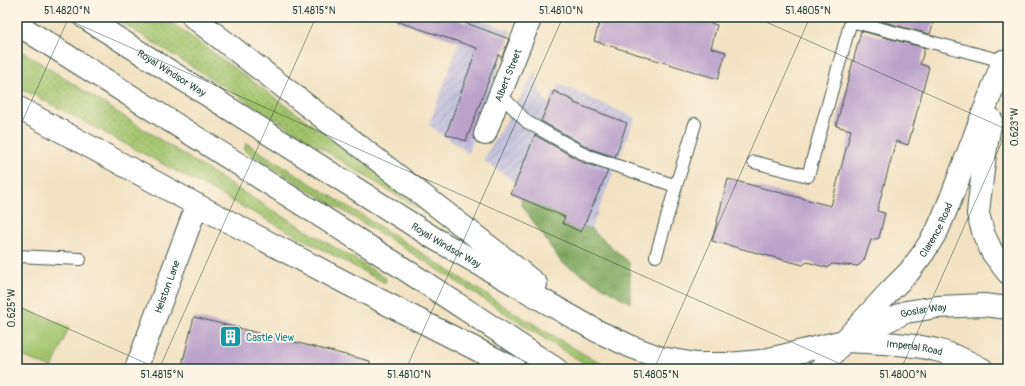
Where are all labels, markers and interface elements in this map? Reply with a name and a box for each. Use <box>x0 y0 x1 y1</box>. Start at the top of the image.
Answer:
text: 51.4820°N <box>44 5 90 17</box>
text: 51.4815°N <box>293 5 336 17</box>
text: 51.4810°N <box>539 5 583 17</box>
text: 51.4805°N <box>785 5 831 17</box>
street label: Royal Windsor Way <box>135 47 208 100</box>
street label: Albert Street <box>493 47 525 104</box>
text: 0.623°W <box>1009 107 1021 146</box>
street label: Clarence Road <box>917 201 955 260</box>
street label: Royal Windsor Way <box>409 220 483 271</box>
street label: Helston Lane <box>152 259 183 315</box>
text: 0.625°W <box>6 288 18 327</box>
street label: Goslar Way <box>898 302 947 321</box>
building icon: Castle View <box>218 324 244 350</box>
place label: Castle View <box>246 332 294 344</box>
street label: Imperial Road <box>886 338 944 358</box>
text: 51.4815°N <box>141 369 184 381</box>
text: 51.4810°N <box>387 369 431 381</box>
text: 51.4805°N <box>633 369 679 381</box>
text: 51.4800°N <box>879 369 927 381</box>

